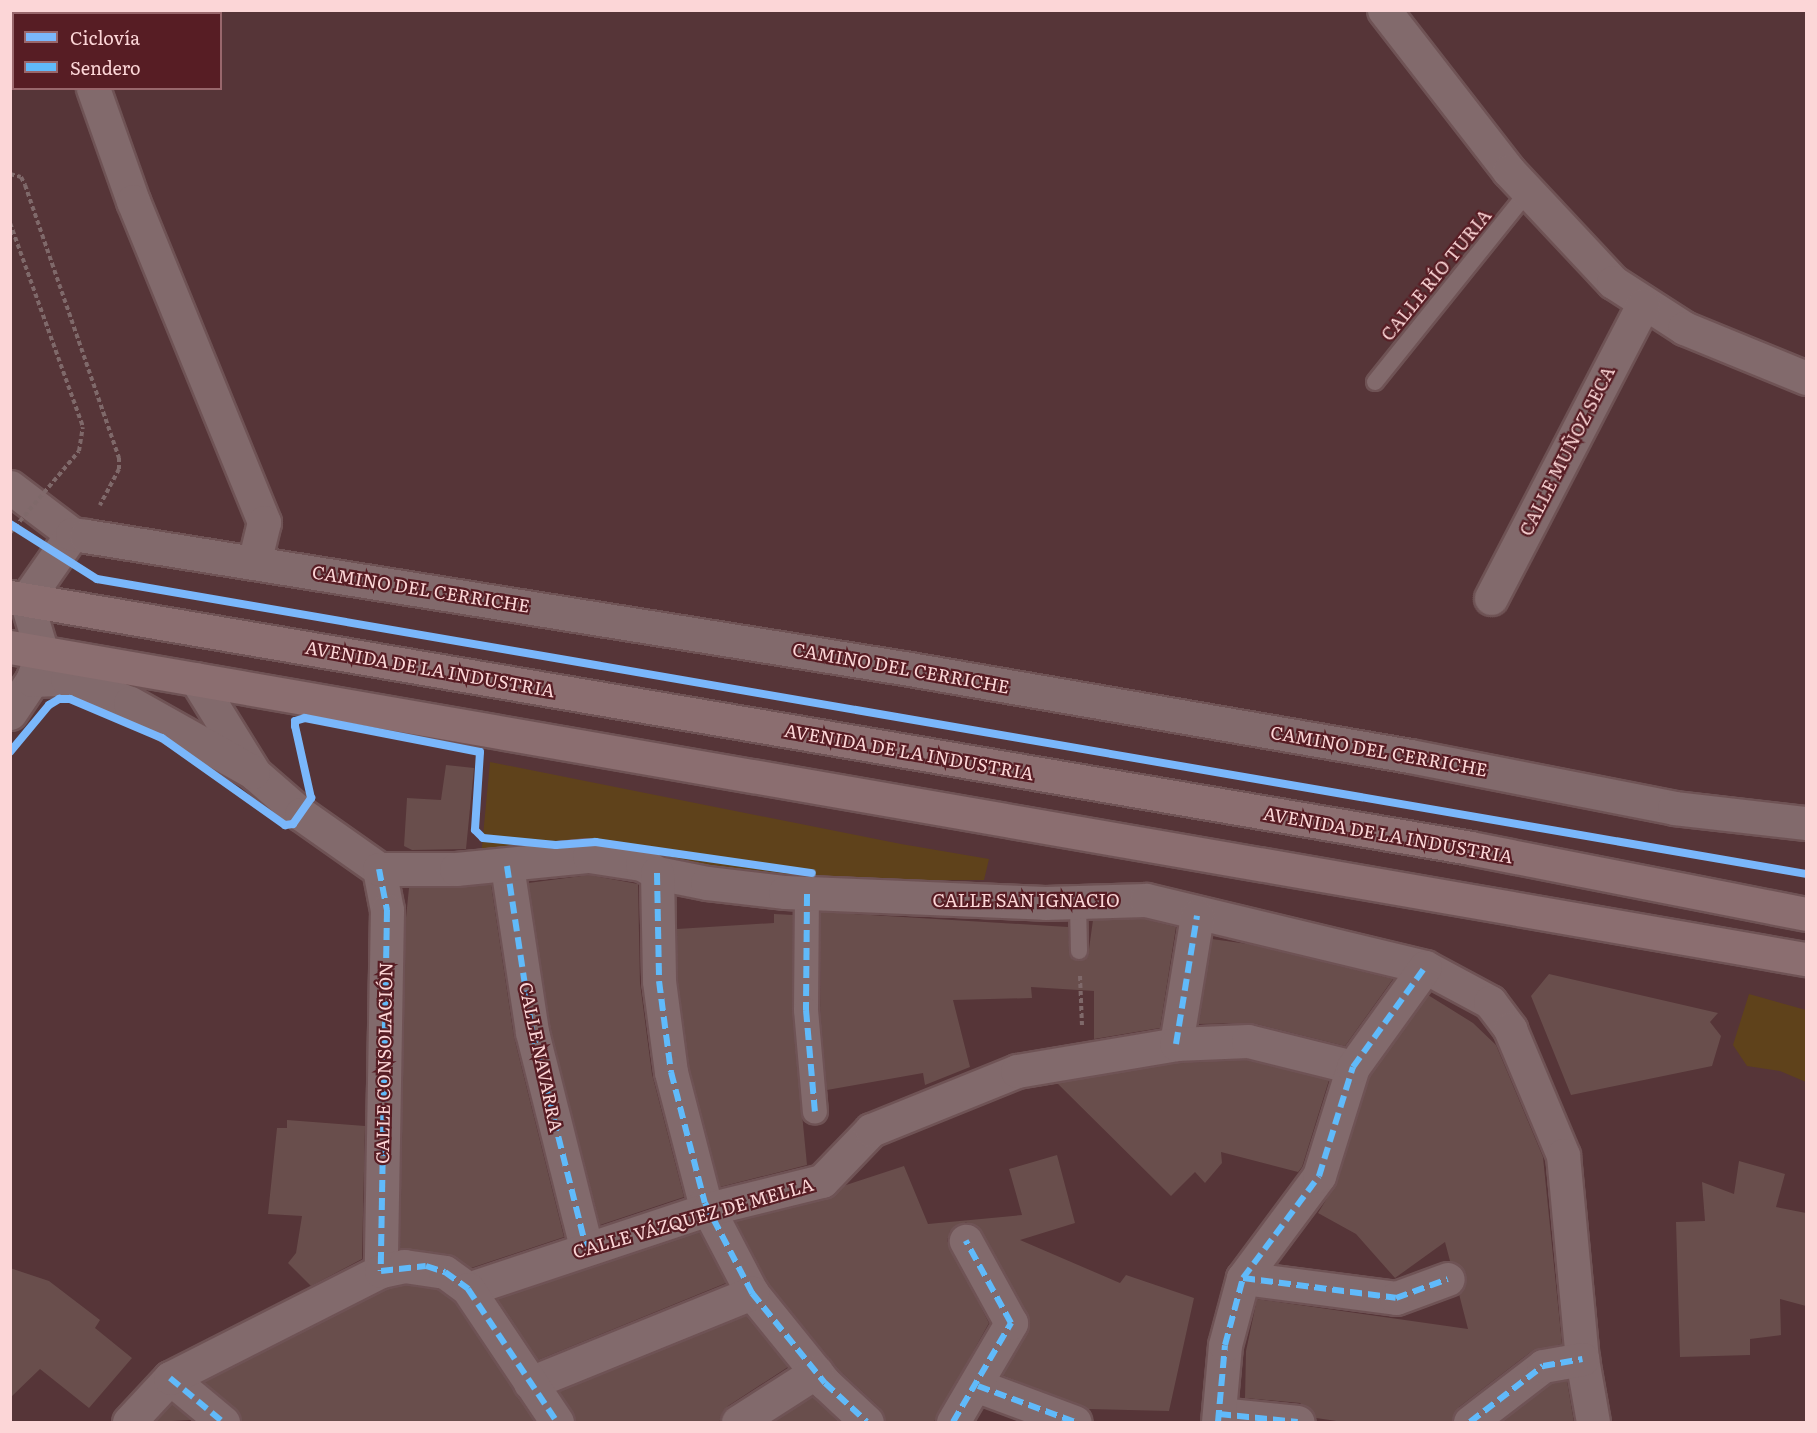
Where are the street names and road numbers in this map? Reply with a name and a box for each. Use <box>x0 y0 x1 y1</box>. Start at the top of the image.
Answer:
street label: CALLE RÍO TURIA <box>1376 205 1496 345</box>
street label: CALLE MUÑOZ SECA <box>1515 363 1619 539</box>
street label: CAMINO DEL CERRICHE <box>311 561 531 617</box>
street label: AVENIDA DE LA INDUSTRIA <box>303 636 557 702</box>
street label: CAMINO DEL CERRICHE <box>791 638 1011 698</box>
street label: AVENIDA DE LA INDUSTRIA <box>782 719 1036 785</box>
street label: CAMINO DEL CERRICHE <box>1269 721 1489 781</box>
street label: AVENIDA DE LA INDUSTRIA <box>1261 802 1515 868</box>
street label: CALLE SAN IGNACIO <box>932 889 1120 911</box>
street label: CALLE CONSOLACIÓN <box>371 962 397 1164</box>
street label: CALLE NAVARRA <box>515 980 567 1134</box>
street label: CALLE VÁZQUEZ DE MELLA <box>570 1173 816 1263</box>

